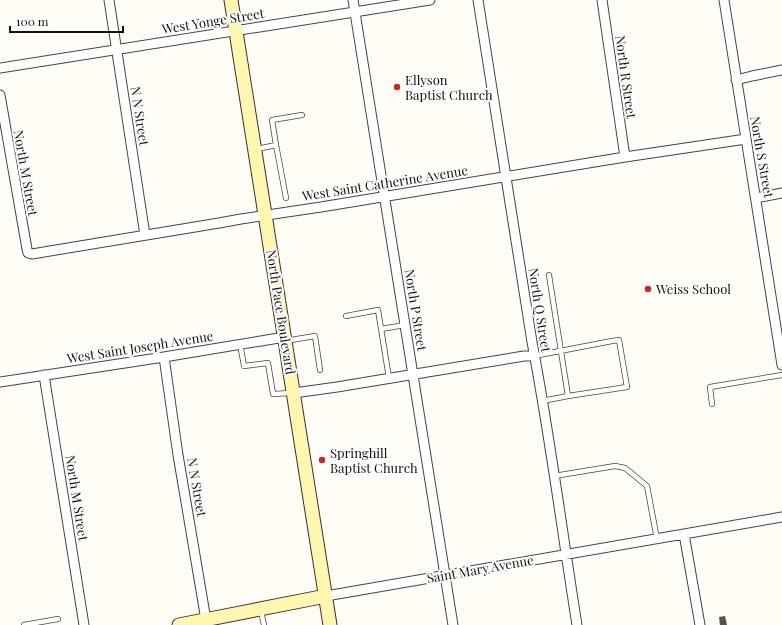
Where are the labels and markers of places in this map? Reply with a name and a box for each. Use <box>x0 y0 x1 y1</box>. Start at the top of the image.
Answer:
place label: Ellyson Baptist Church <box>405 71 493 103</box>
marker: Ellyson Baptist Church <box>392 82 402 92</box>
place label: Weiss School <box>655 280 731 297</box>
marker: Weiss School <box>643 284 653 294</box>
place label: Springhill Baptist Church <box>330 444 418 476</box>
marker: Springhill Baptist Church <box>317 455 327 465</box>

